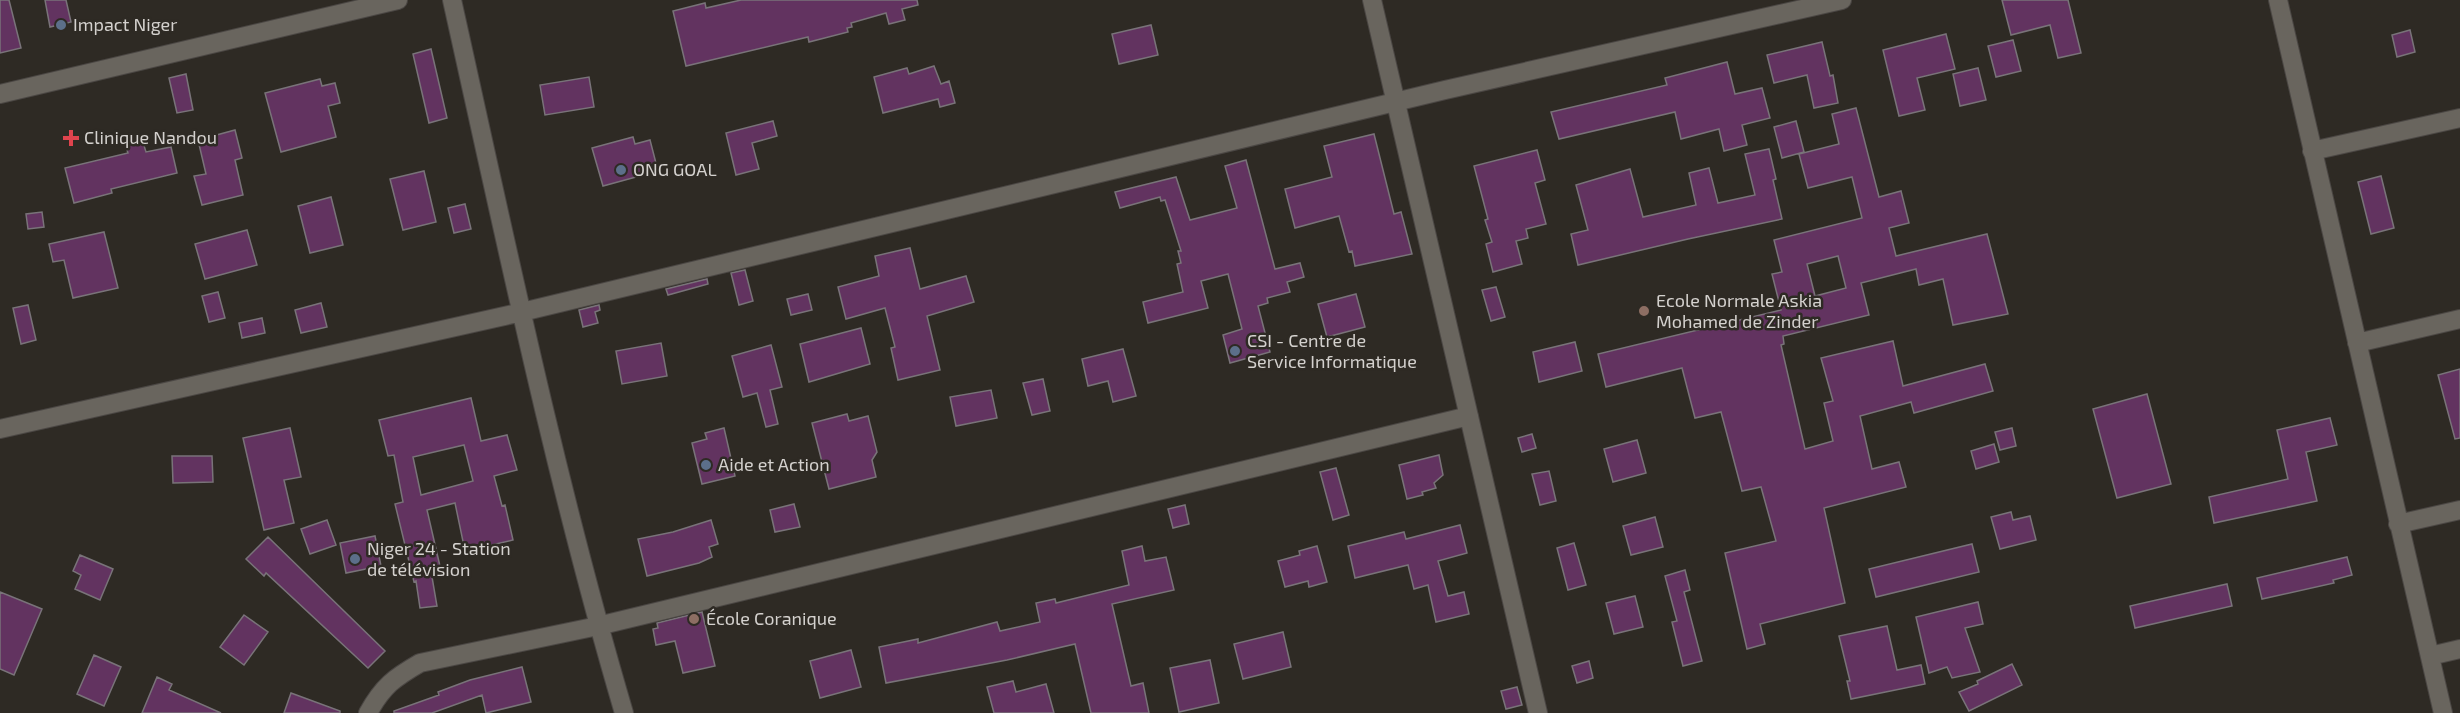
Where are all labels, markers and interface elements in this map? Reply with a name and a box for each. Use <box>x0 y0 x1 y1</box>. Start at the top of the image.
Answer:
place label: Impact Niger <box>73 13 178 35</box>
marker: Impact Niger <box>54 18 68 32</box>
place label: Clinique Nandou <box>84 126 217 148</box>
marker: Clinique Nandou <box>62 129 80 147</box>
place label: ONG GOAL <box>633 158 717 180</box>
marker: ONG GOAL <box>614 163 628 177</box>
place label: Ecole Normale Askia Mohamed de Zinder <box>1656 289 1822 332</box>
marker: Ecole Normale Askia Mohamed de Zinder <box>1637 304 1651 318</box>
place label: CSI - Centre de Service Informatique <box>1247 329 1417 372</box>
marker: CSI - Centre de Service Informatique <box>1228 344 1242 358</box>
place label: Aide et Action <box>718 453 830 475</box>
marker: Aide et Action <box>699 458 713 472</box>
place label: Niger 24 - Station de télévision <box>367 537 511 580</box>
marker: Niger 24 - Station de télévision <box>348 552 362 566</box>
place label: École Coranique <box>706 607 837 629</box>
marker: École Coranique <box>687 612 701 626</box>

